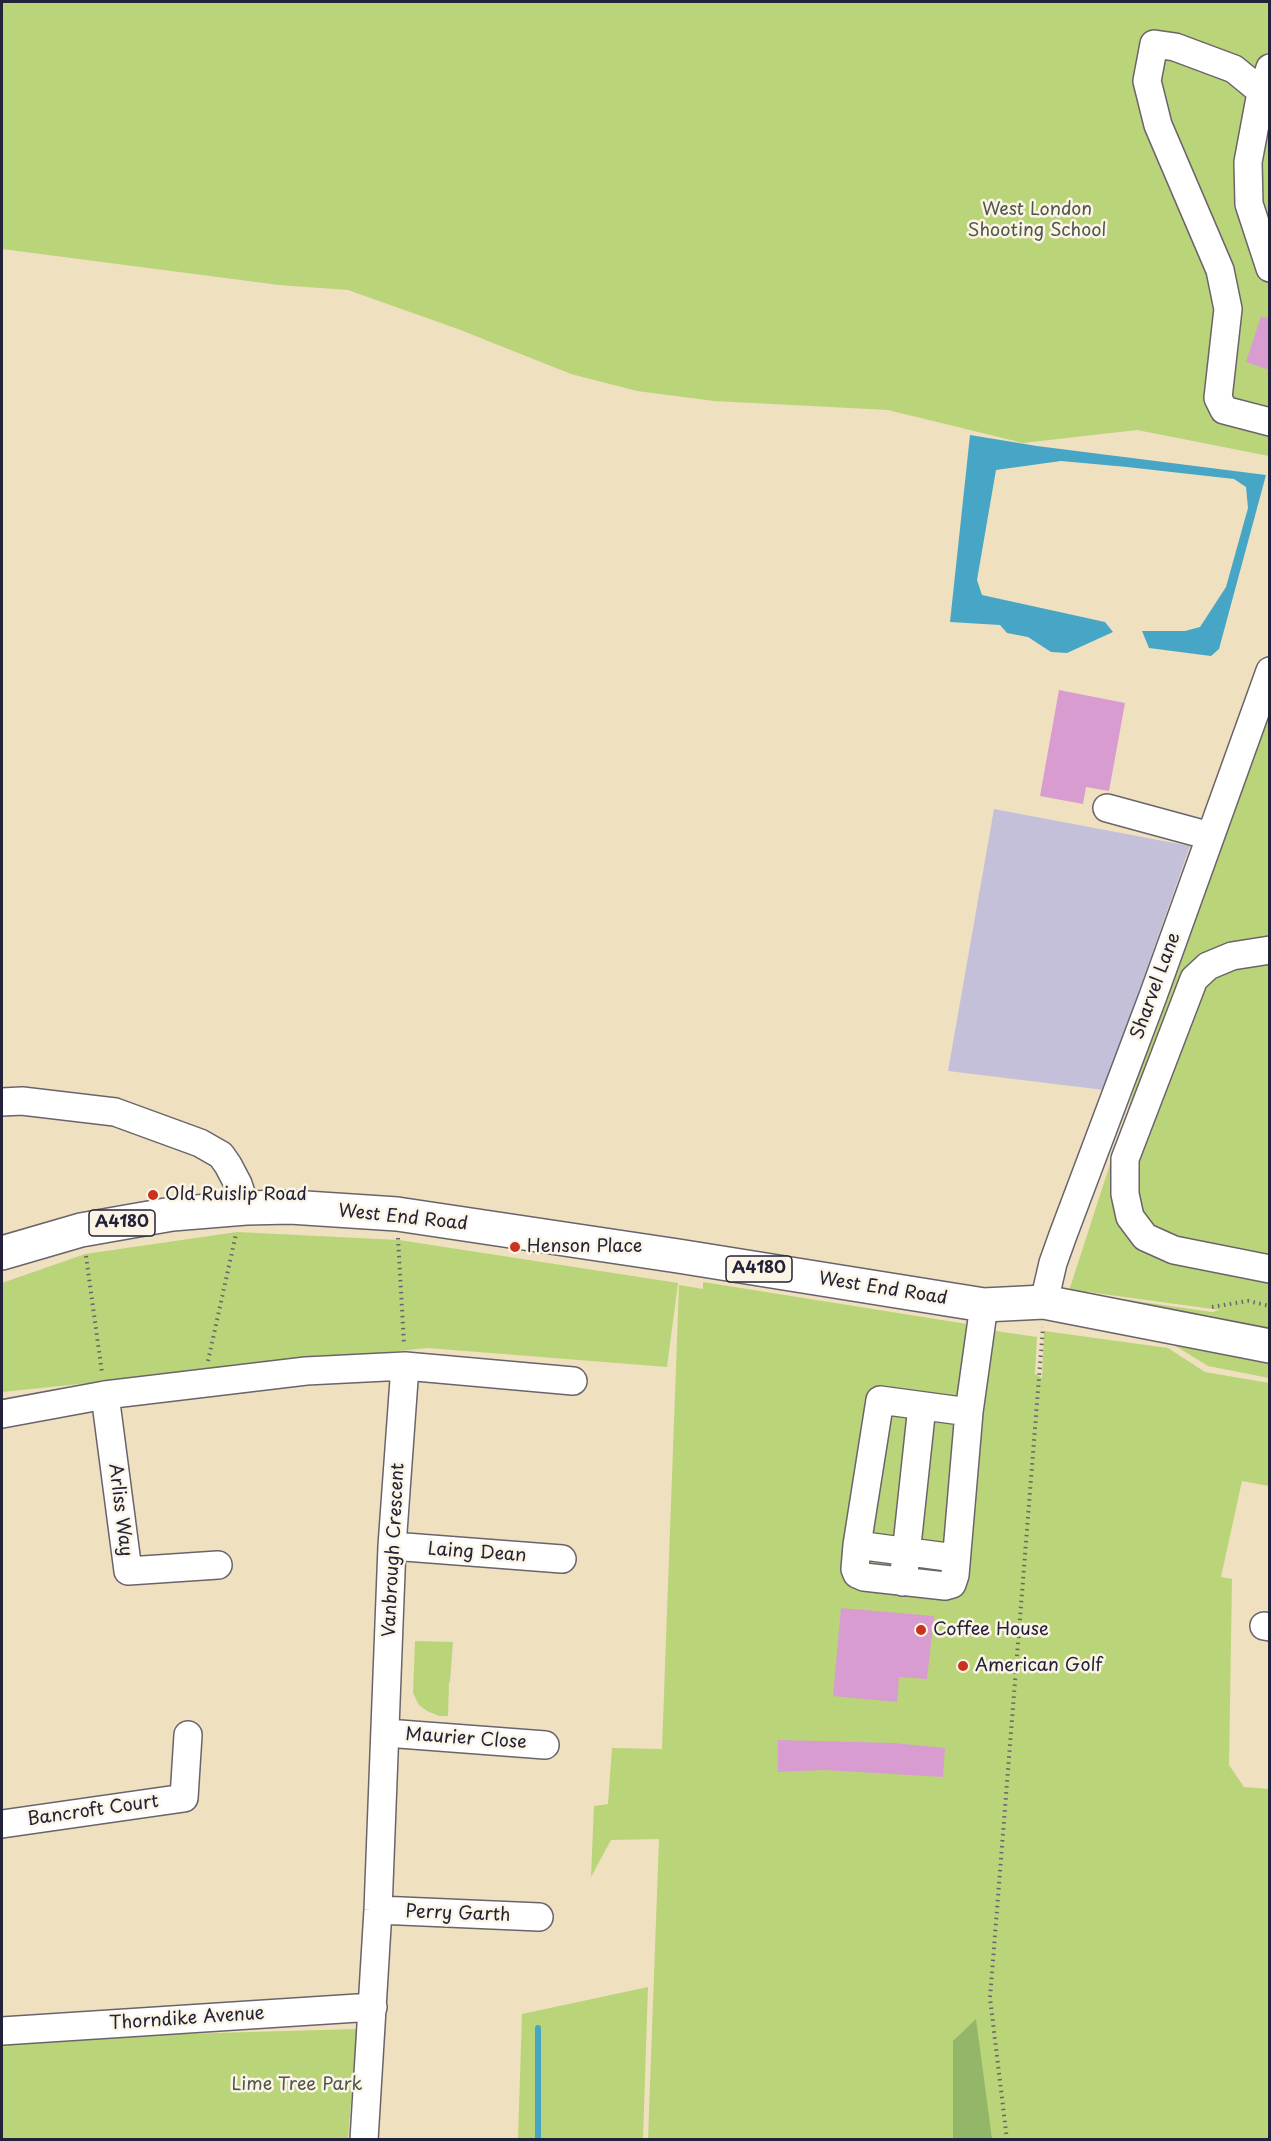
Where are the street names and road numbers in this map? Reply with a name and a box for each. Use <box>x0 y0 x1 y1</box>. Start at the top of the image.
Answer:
street label: Sharvel Lane <box>1127 930 1185 1042</box>
street label: West End Road <box>337 1200 469 1236</box>
road number: A4180 <box>89 1210 155 1236</box>
road number: A4180 <box>726 1256 792 1282</box>
street label: West End Road <box>817 1268 949 1310</box>
street label: Arliss Way <box>104 1462 136 1558</box>
street label: Vanbrough Crescent <box>379 1462 409 1638</box>
street label: Laing Dean <box>427 1539 527 1567</box>
street label: Maurier Close <box>405 1724 527 1754</box>
street label: Bancroft Court <box>26 1791 160 1831</box>
street label: Perry Garth <box>405 1901 511 1927</box>
street label: Thorndike Avenue <box>109 2003 265 2035</box>

